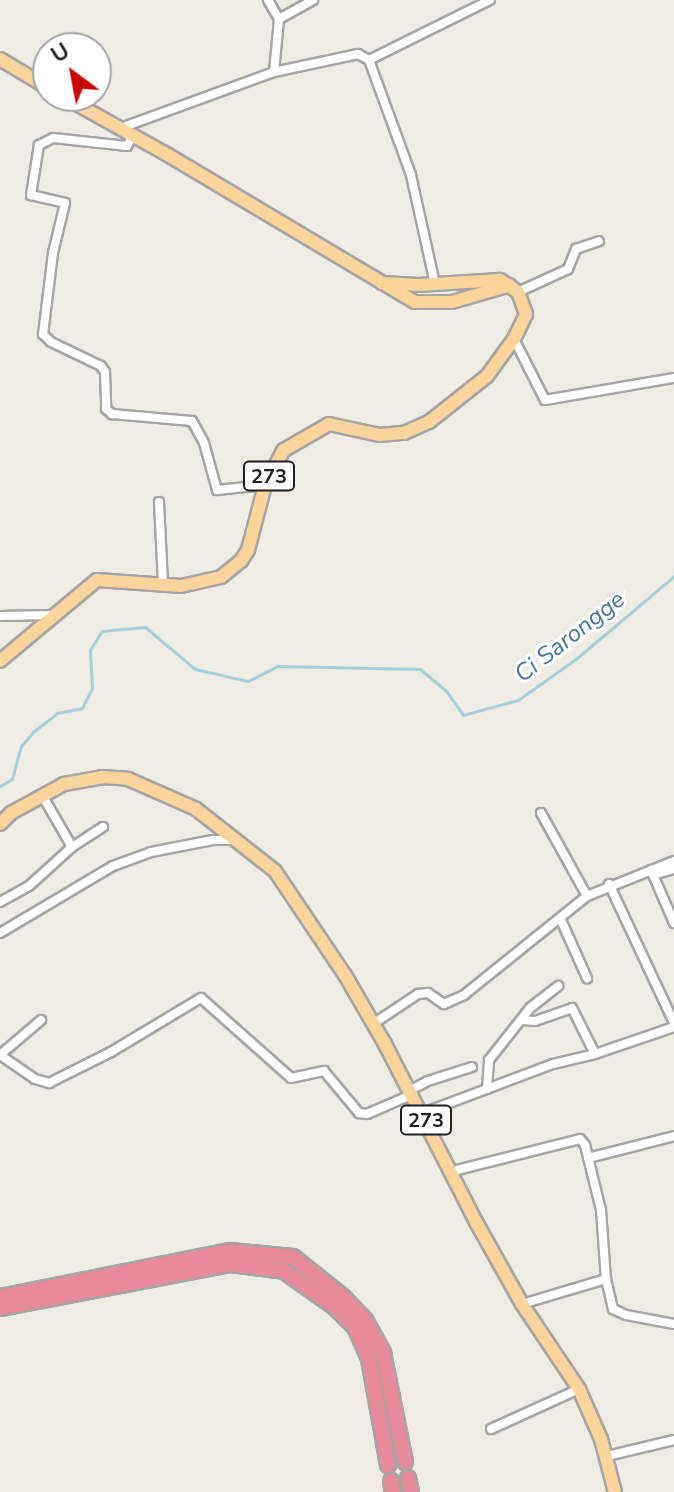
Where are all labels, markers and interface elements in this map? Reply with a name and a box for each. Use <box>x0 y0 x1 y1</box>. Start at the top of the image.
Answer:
north arrow <box>32 32 112 112</box>
text: U <box>46 36 75 70</box>
road number: 273 <box>243 460 295 492</box>
water label: Ci Sarongge <box>509 585 631 689</box>
road number: 273 <box>400 1104 452 1136</box>

